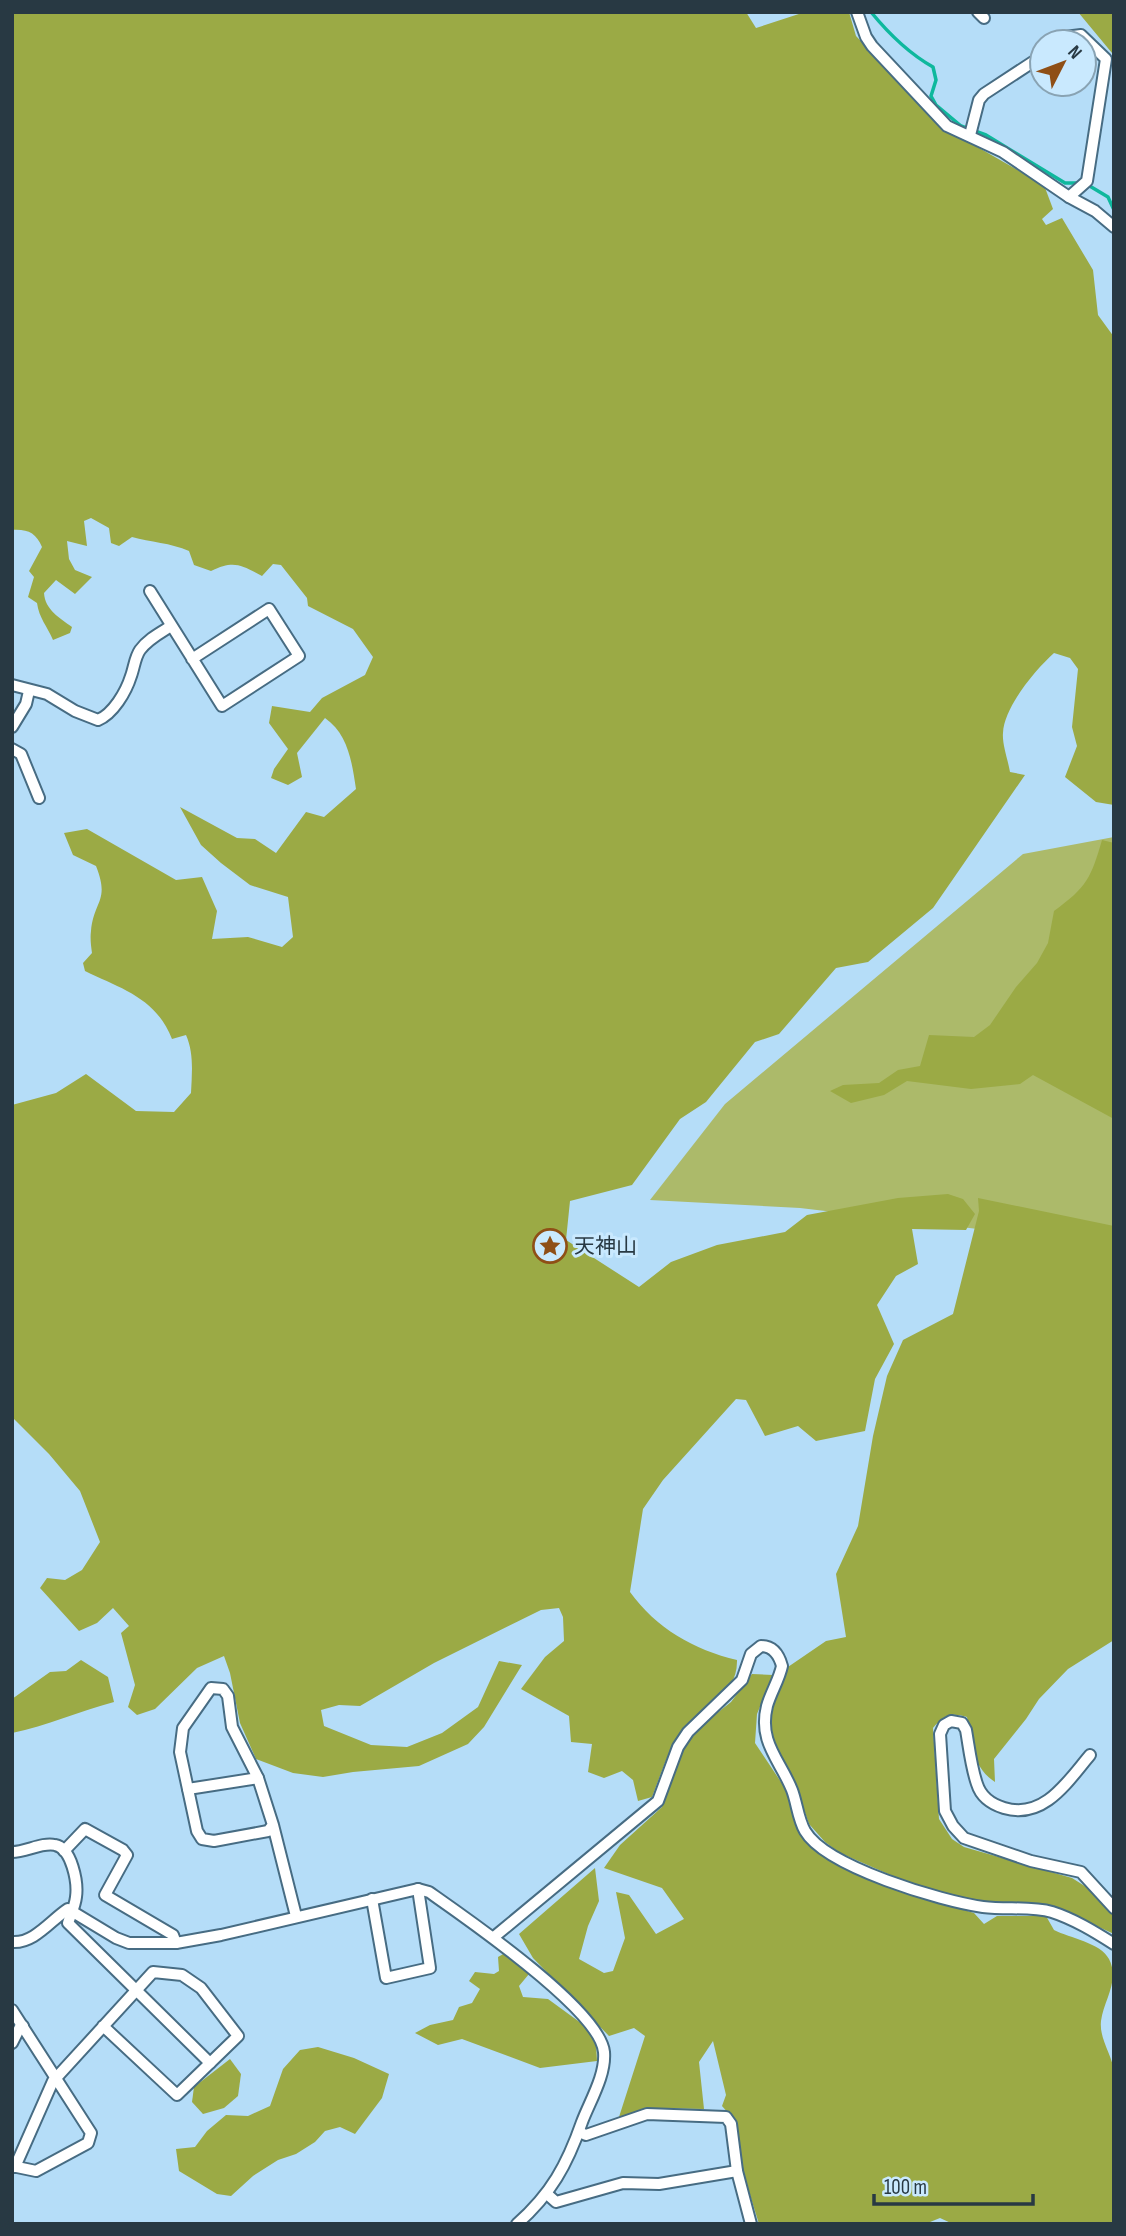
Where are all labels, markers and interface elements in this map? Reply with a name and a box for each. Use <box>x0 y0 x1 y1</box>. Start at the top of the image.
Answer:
north arrow <box>1028 28 1098 98</box>
text: N <box>1063 41 1086 64</box>
place icon: 天神山 <box>531 1227 569 1265</box>
place label: 天神山 <box>574 1234 637 1259</box>
scale bar <box>874 2162 1033 2206</box>
text: 100 m <box>884 2175 927 2200</box>

